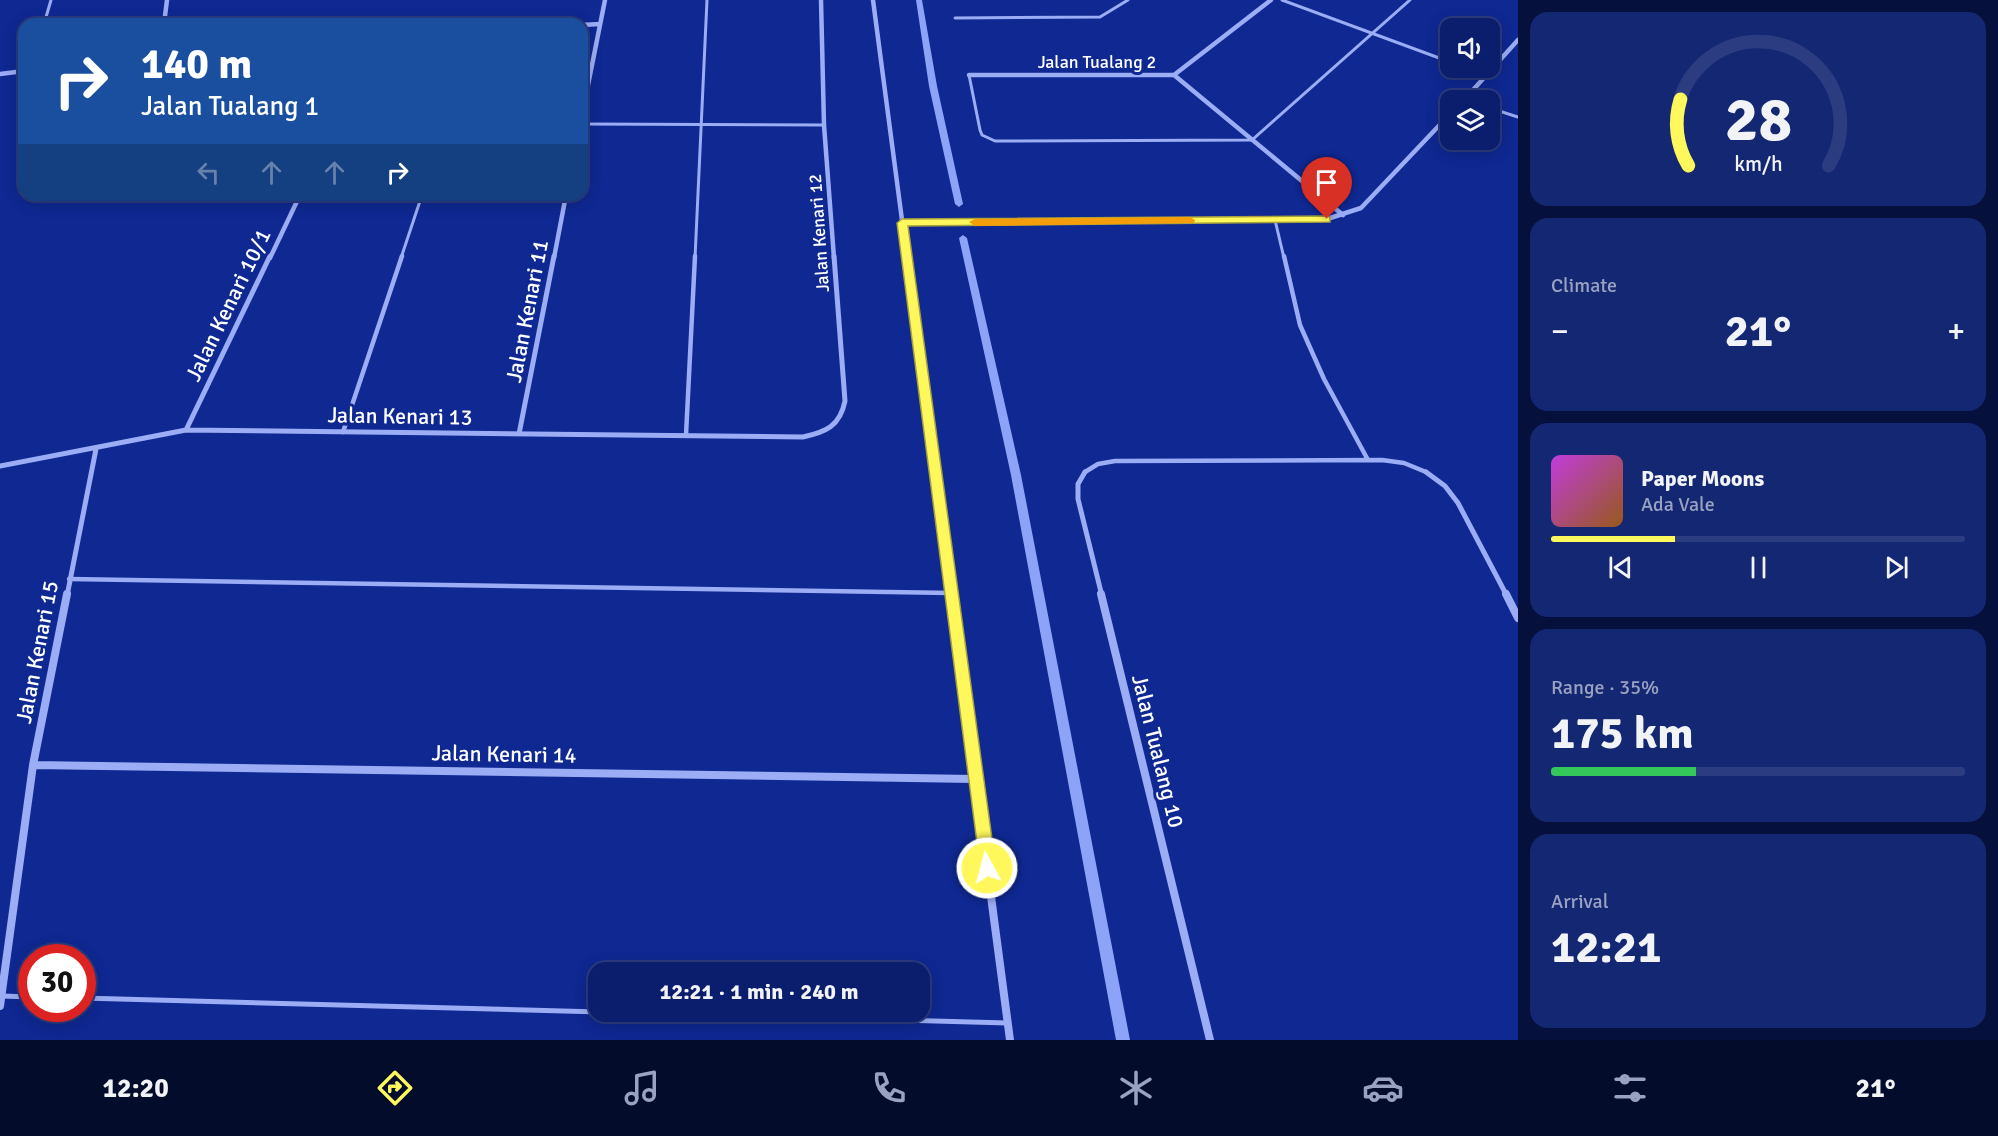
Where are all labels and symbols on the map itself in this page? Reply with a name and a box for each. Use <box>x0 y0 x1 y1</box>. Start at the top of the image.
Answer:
street label: Jalan Tualang 2 <box>1038 51 1156 73</box>
pin <box>1301 157 1352 219</box>
street label: Jalan Kenari 12 <box>804 173 834 293</box>
street label: Jalan Kenari 10/1 <box>179 224 277 386</box>
street label: Jalan Kenari 11 <box>500 237 554 385</box>
street label: Jalan Kenari 13 <box>327 401 473 431</box>
street label: Jalan Kenari 15 <box>10 578 64 726</box>
street label: Jalan Tualang 10 <box>1126 672 1190 830</box>
street label: Jalan Kenari 14 <box>431 739 577 769</box>
position arrow <box>955 836 1019 900</box>
speed limit sign: 30 <box>18 944 96 1022</box>

